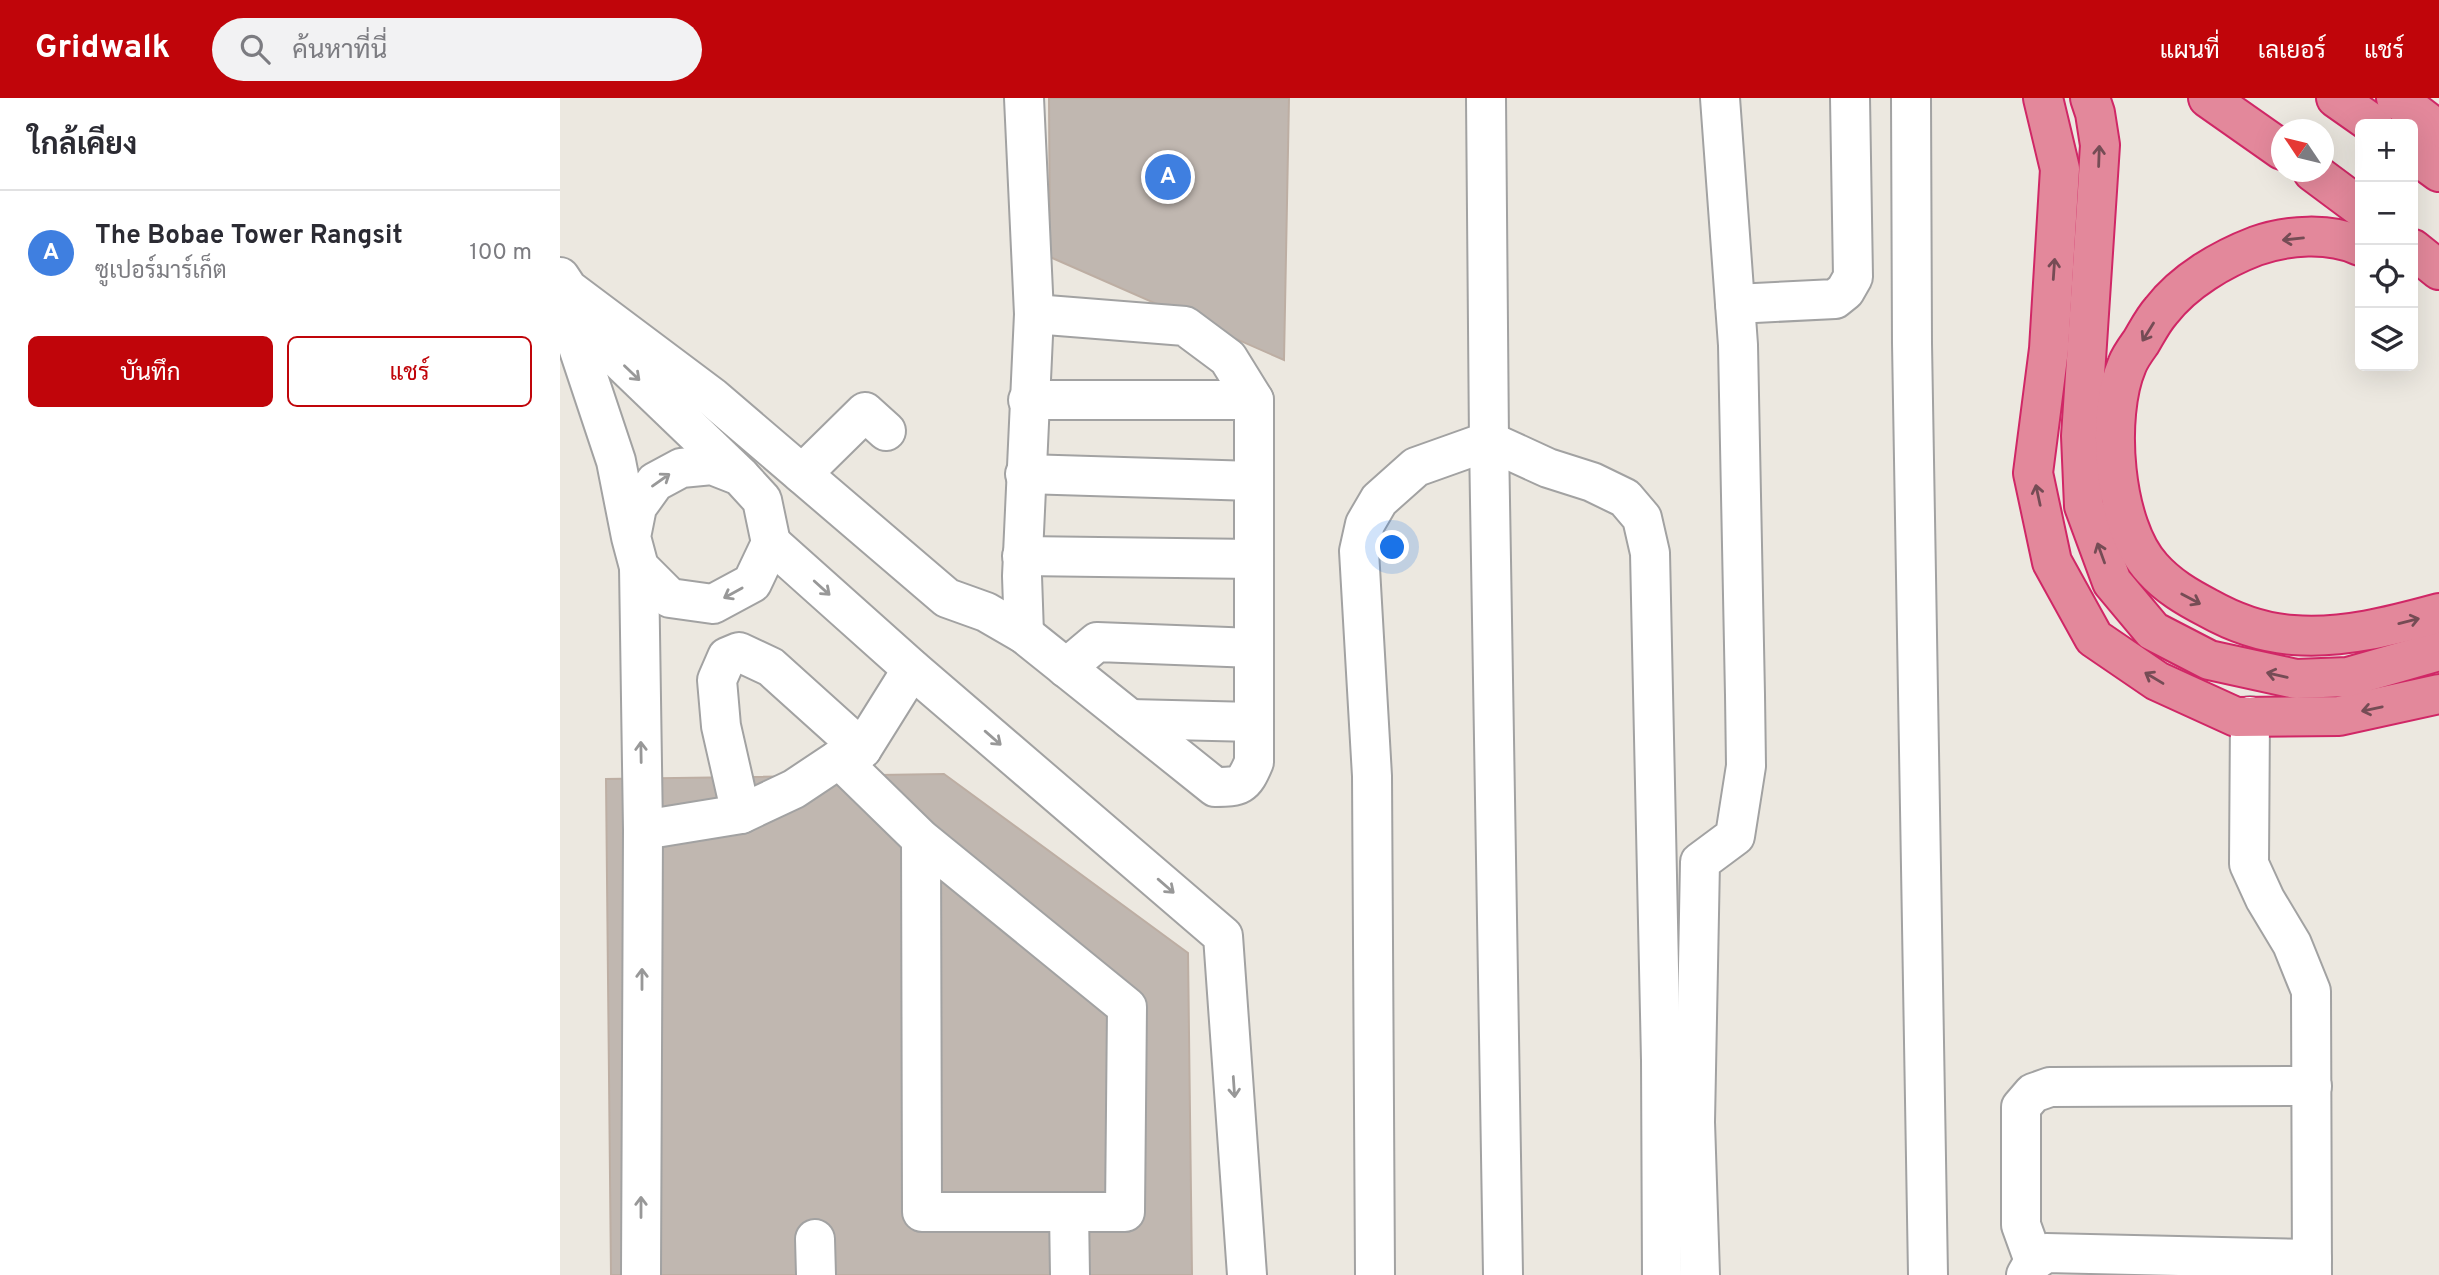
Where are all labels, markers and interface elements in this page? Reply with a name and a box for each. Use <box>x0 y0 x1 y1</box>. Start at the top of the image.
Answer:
search box <box>212 18 702 81</box>
text: Gridwalk <box>35 28 170 70</box>
icon: search <box>236 30 274 68</box>
text: ค้นหาที่นี่ <box>292 35 387 68</box>
text: แผนที่ <box>2160 37 2220 67</box>
text: เลเยอร์ <box>2258 37 2326 67</box>
text: แชร์ <box>2364 37 2404 67</box>
north arrow <box>2271 119 2334 182</box>
map controls <box>2355 119 2418 371</box>
button: + <box>2355 119 2418 182</box>
text: ใกล้เคียง <box>28 128 137 165</box>
one-way arrow <box>2093 145 2106 168</box>
pin: A <box>1145 151 1191 203</box>
button: − <box>2355 182 2418 245</box>
text: The Bobae Tower Rangsit <box>95 220 403 253</box>
one-way arrow <box>2282 232 2305 245</box>
text: A <box>43 239 59 268</box>
text: 100 m <box>469 239 532 268</box>
button: locate <box>2355 245 2418 308</box>
text: ซูเปอร์มาร์เก็ต <box>95 258 227 287</box>
one-way arrow <box>2047 258 2060 281</box>
button: layers <box>2355 308 2418 371</box>
one-way arrow <box>2140 321 2154 341</box>
button: บันทึก <box>28 336 273 407</box>
button: แชร์ <box>287 336 532 407</box>
one-way arrow <box>624 364 641 381</box>
one-way arrow <box>651 473 670 487</box>
one-way arrow <box>2030 484 2044 507</box>
your location <box>1375 530 1409 564</box>
one-way arrow <box>2094 542 2106 564</box>
one-way arrow <box>813 580 830 597</box>
one-way arrow <box>723 587 744 601</box>
one-way arrow <box>2180 592 2200 606</box>
one-way arrow <box>2397 614 2420 627</box>
one-way arrow <box>2266 668 2289 681</box>
one-way arrow <box>2145 671 2165 685</box>
one-way arrow <box>2361 702 2384 716</box>
one-way arrow <box>984 730 1002 746</box>
one-way arrow <box>635 741 648 764</box>
one-way arrow <box>1156 878 1174 894</box>
one-way arrow <box>635 968 649 991</box>
one-way arrow <box>1228 1075 1241 1098</box>
one-way arrow <box>634 1196 648 1219</box>

